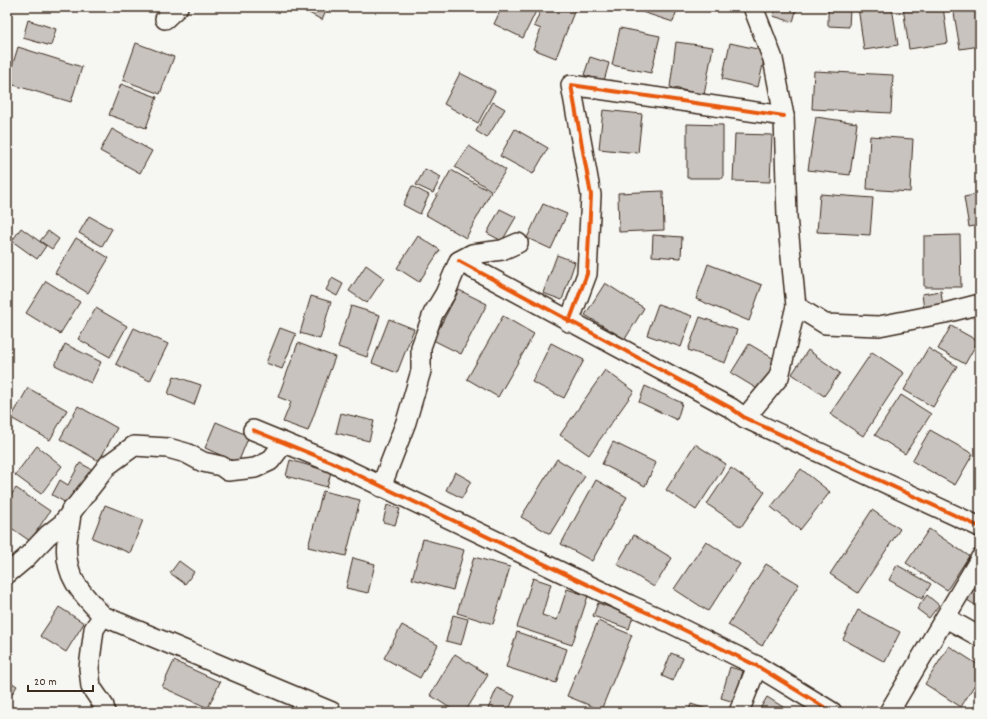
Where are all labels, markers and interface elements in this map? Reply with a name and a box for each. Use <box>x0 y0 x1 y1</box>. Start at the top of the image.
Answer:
scale bar <box>28 667 93 693</box>
text: 20 m <box>34 674 57 691</box>

